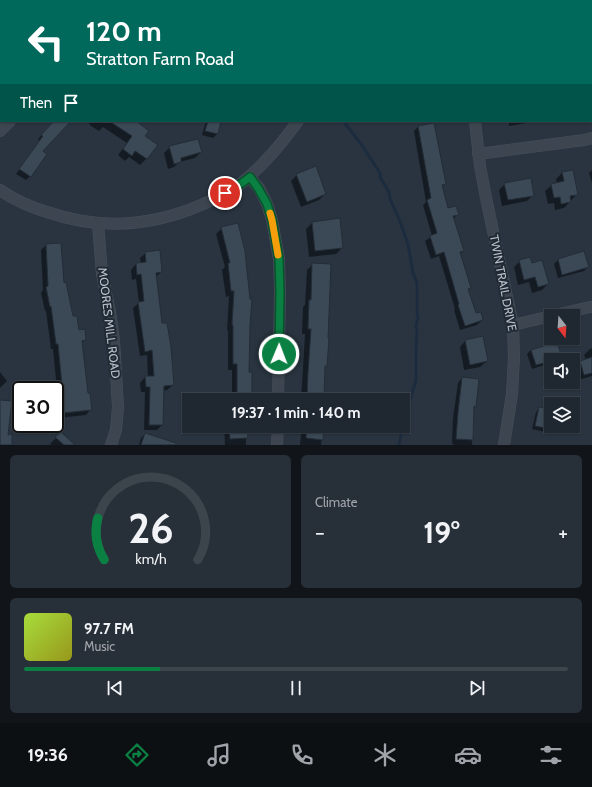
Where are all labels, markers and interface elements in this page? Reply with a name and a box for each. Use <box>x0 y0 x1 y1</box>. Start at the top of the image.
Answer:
text: 120 m <box>86 14 162 48</box>
icon: left <box>20 16 72 68</box>
text: Stratton Farm Road <box>86 48 234 70</box>
icon: arrive <box>60 92 82 114</box>
text: Then <box>20 94 52 112</box>
pin <box>208 176 242 210</box>
icon: arrive <box>214 182 236 204</box>
street label: TWIN TRAIL DRIVE <box>487 233 520 333</box>
street label: MOORES MILL ROAD <box>95 267 124 380</box>
north arrow <box>544 309 580 345</box>
map controls <box>544 309 580 433</box>
position arrow <box>258 333 300 375</box>
button: sound <box>544 353 580 389</box>
speed limit sign: 30 <box>12 381 64 433</box>
button: layers <box>544 397 580 433</box>
text: 19:37 · 1 min · 140 m <box>231 404 361 422</box>
text: Climate <box>315 494 357 510</box>
text: 26 <box>128 502 173 552</box>
text: 19° <box>423 514 460 551</box>
text: − <box>315 519 325 546</box>
text: + <box>558 519 568 546</box>
text: km/h <box>135 549 166 567</box>
text: 97.7 FM <box>84 620 134 638</box>
text: Music <box>84 638 115 654</box>
icon: previous <box>104 677 126 699</box>
icon: pause <box>285 677 307 699</box>
icon: next <box>466 677 488 699</box>
icon: directions <box>123 741 151 769</box>
icon: music <box>205 741 233 769</box>
icon: phone <box>288 741 316 769</box>
icon: climate <box>371 741 399 769</box>
icon: car <box>454 741 482 769</box>
icon: filters <box>537 741 565 769</box>
text: 19:36 <box>27 744 68 766</box>

